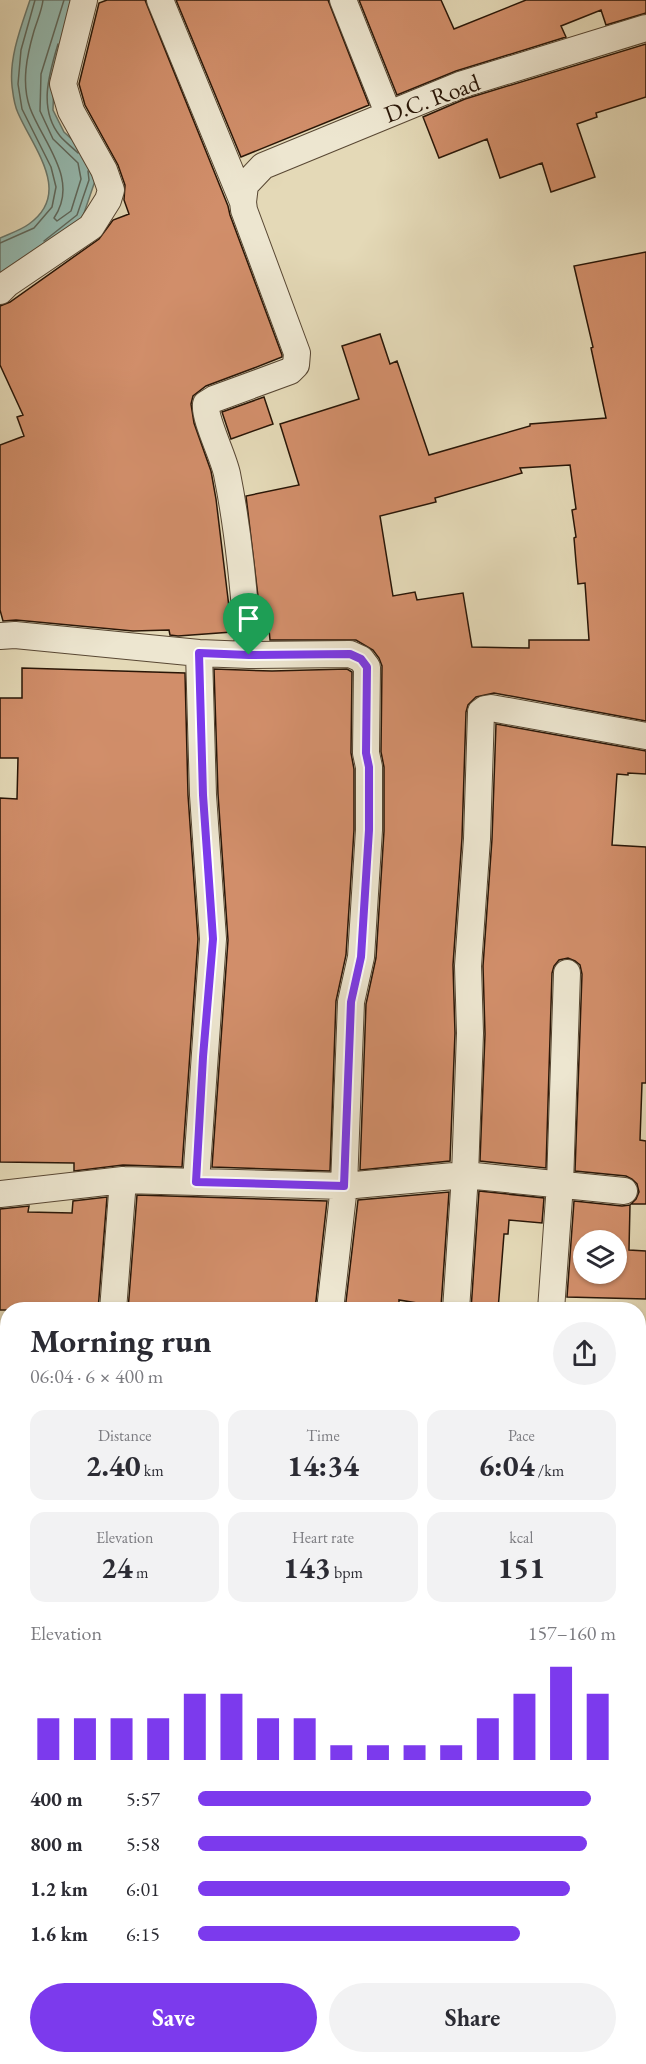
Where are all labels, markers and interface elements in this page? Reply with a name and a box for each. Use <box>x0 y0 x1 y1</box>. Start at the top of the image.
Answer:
street label: D.C. Road <box>380 66 485 130</box>
pin <box>223 593 274 655</box>
icon: arrive <box>232 602 265 635</box>
map controls <box>573 1230 627 1284</box>
button: layers <box>573 1230 627 1284</box>
text: Morning run <box>30 1319 212 1362</box>
button: share <box>553 1322 616 1385</box>
text: 06:04 · 6 × 400 m <box>30 1363 163 1389</box>
text: Distance <box>98 1425 151 1446</box>
text: Time <box>306 1425 340 1446</box>
text: Pace <box>508 1425 535 1446</box>
text: 2.40 <box>86 1446 141 1485</box>
text: 14:34 <box>287 1446 359 1485</box>
text: 6:04 <box>479 1446 535 1485</box>
text: km <box>141 1460 164 1481</box>
text: /km <box>535 1460 564 1481</box>
text: Elevation <box>96 1527 153 1548</box>
text: Heart rate <box>292 1527 354 1548</box>
text: kcal <box>509 1527 533 1548</box>
text: 24 <box>101 1548 133 1587</box>
text: 143 <box>283 1548 331 1587</box>
text: 151 <box>498 1548 545 1587</box>
text: m <box>133 1562 148 1583</box>
text: bpm <box>331 1562 363 1583</box>
text: Elevation <box>30 1620 102 1646</box>
text: 157–160 m <box>528 1620 616 1646</box>
text: 400 m <box>30 1786 83 1812</box>
text: 5:57 <box>126 1786 160 1812</box>
text: 800 m <box>30 1831 83 1857</box>
text: 5:58 <box>126 1831 160 1857</box>
text: 1.2 km <box>30 1876 88 1902</box>
text: 6:01 <box>126 1876 160 1902</box>
text: 1.6 km <box>30 1921 88 1947</box>
text: 6:15 <box>126 1921 160 1947</box>
button: Save <box>30 1983 317 2052</box>
button: Share <box>329 1983 616 2052</box>

